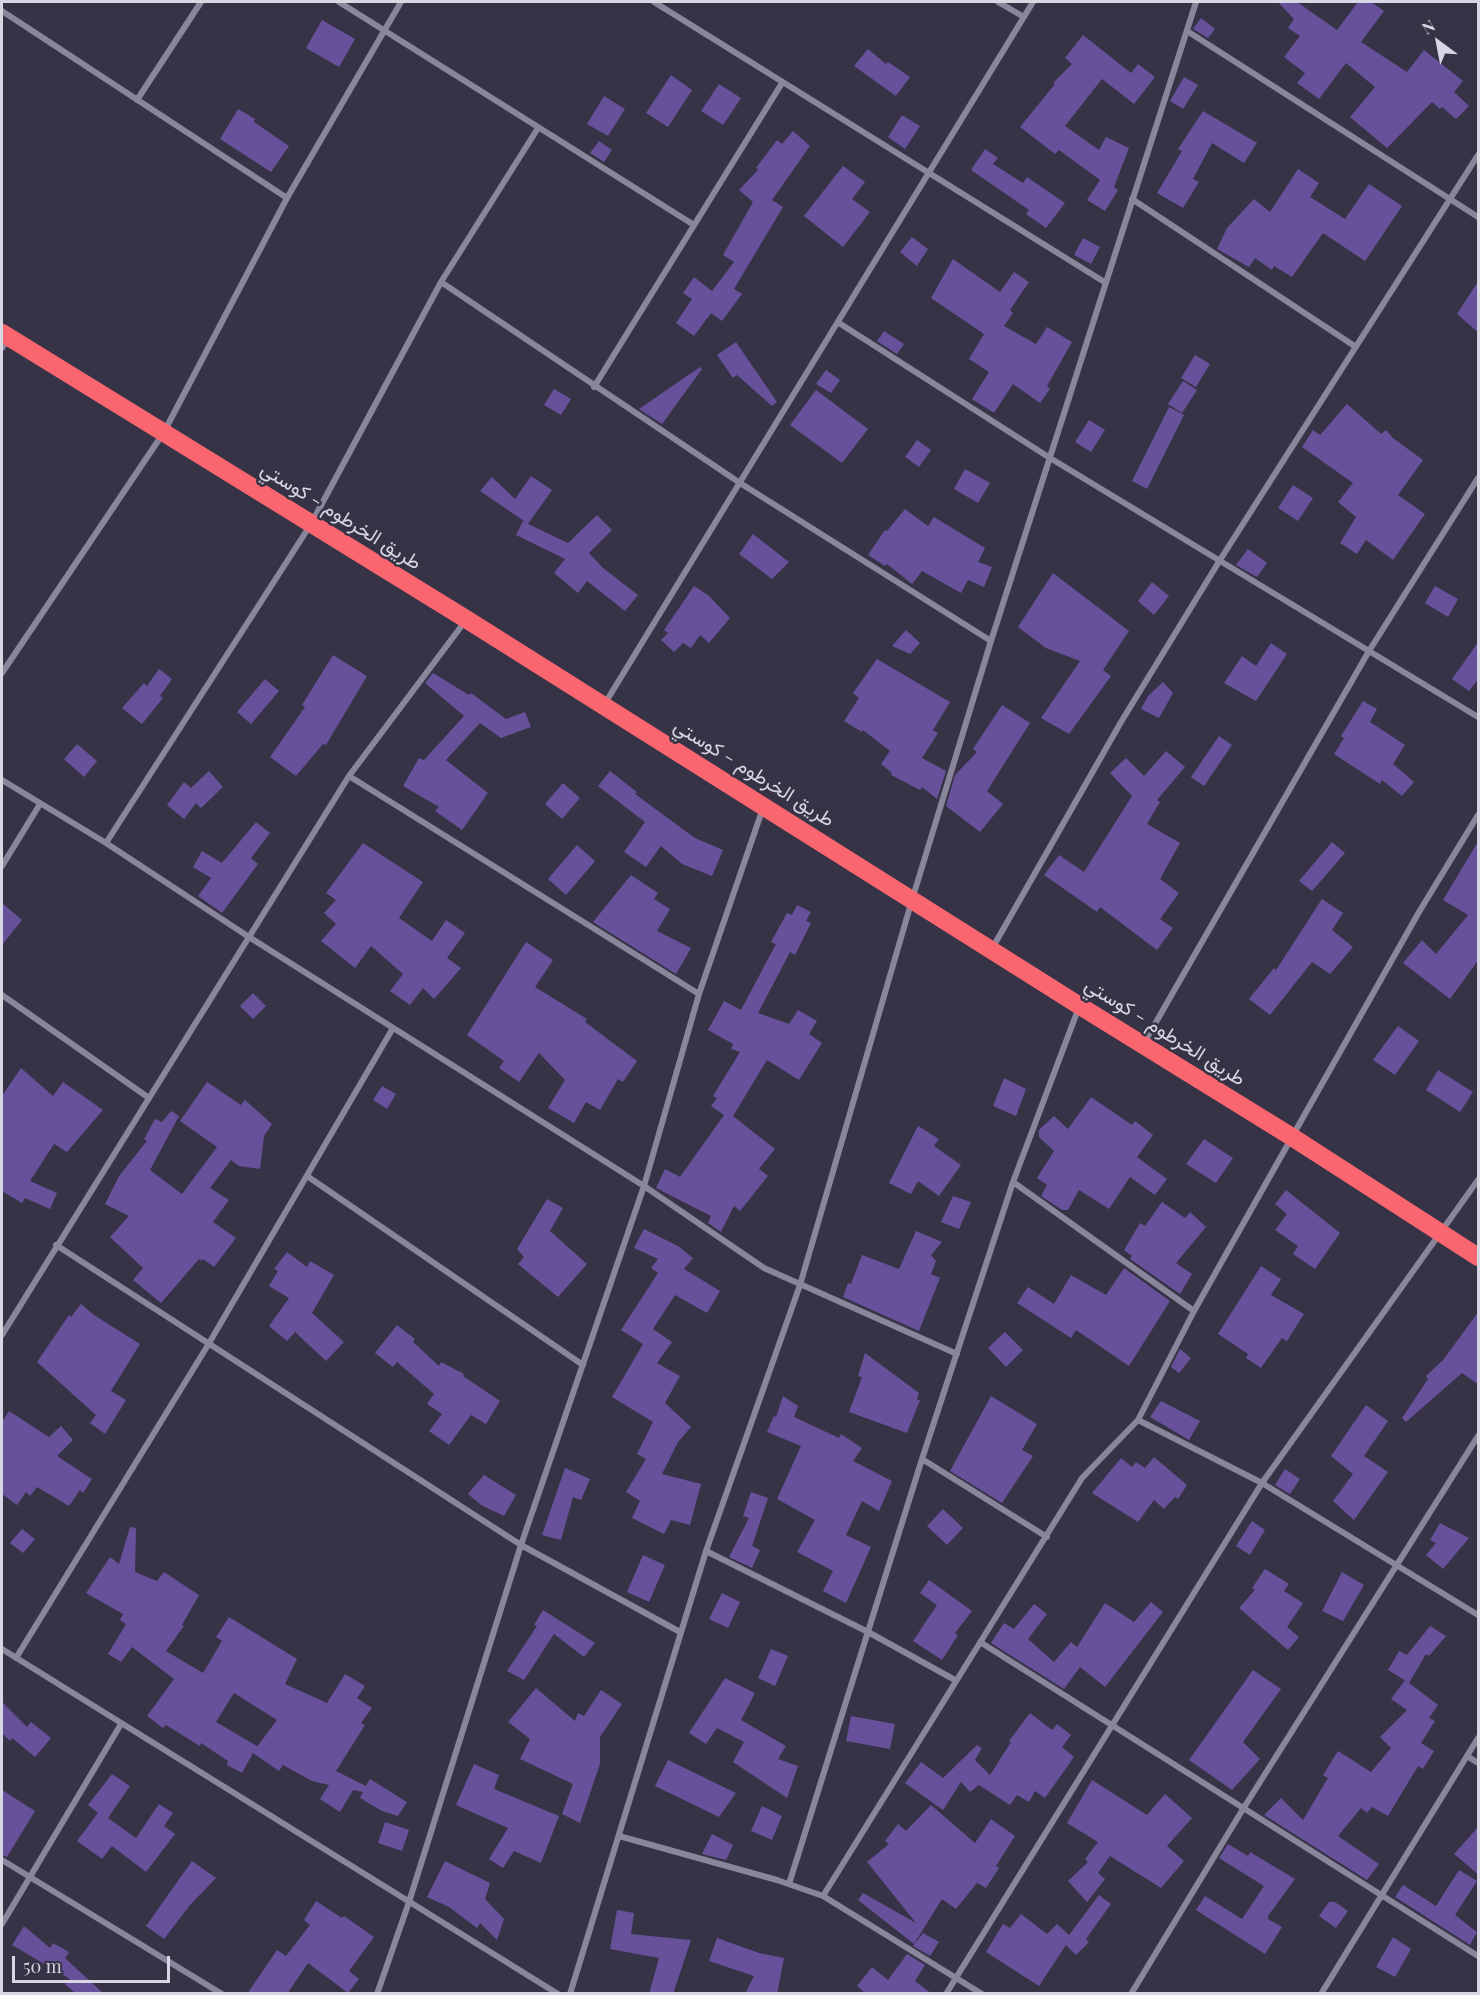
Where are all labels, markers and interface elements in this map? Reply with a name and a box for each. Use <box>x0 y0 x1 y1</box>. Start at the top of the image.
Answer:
north arrow <box>1408 12 1468 72</box>
text: N <box>1418 14 1439 38</box>
street label: طريق الخرطوم - كوستي <box>256 457 426 575</box>
street label: طريق الخرطوم - كوستي <box>669 714 839 832</box>
street label: طريق الخرطوم - كوستي <box>1080 973 1250 1091</box>
scale bar <box>15 1944 172 1982</box>
text: 50 m <box>23 1954 62 1978</box>

